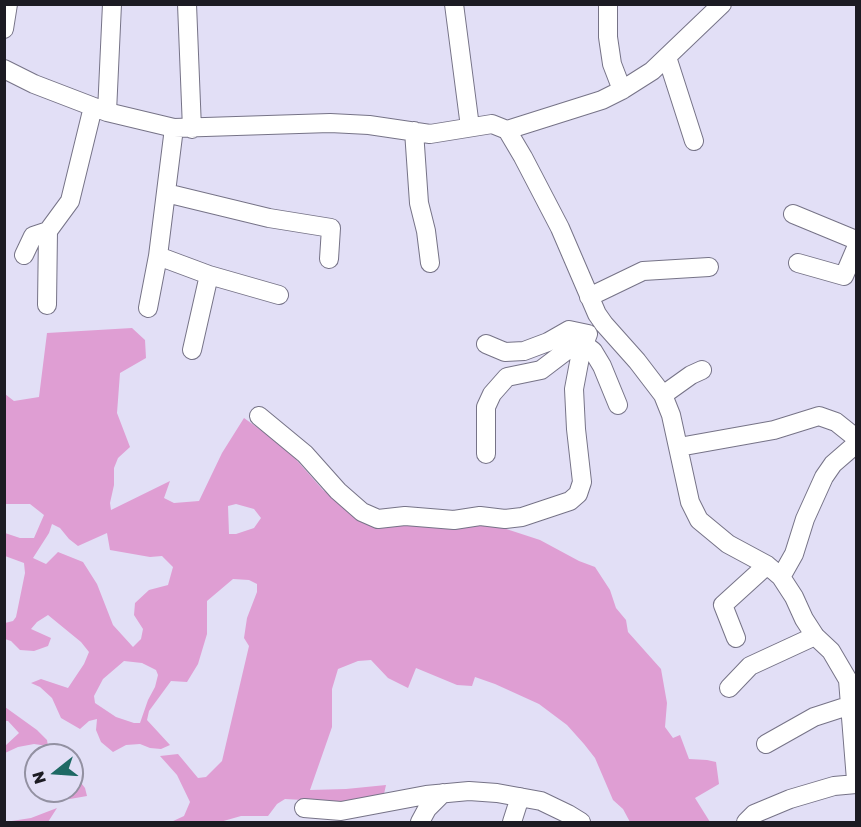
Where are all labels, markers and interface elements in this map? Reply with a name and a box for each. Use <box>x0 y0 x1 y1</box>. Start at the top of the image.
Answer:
north arrow <box>24 743 84 803</box>
text: N <box>27 769 50 786</box>

